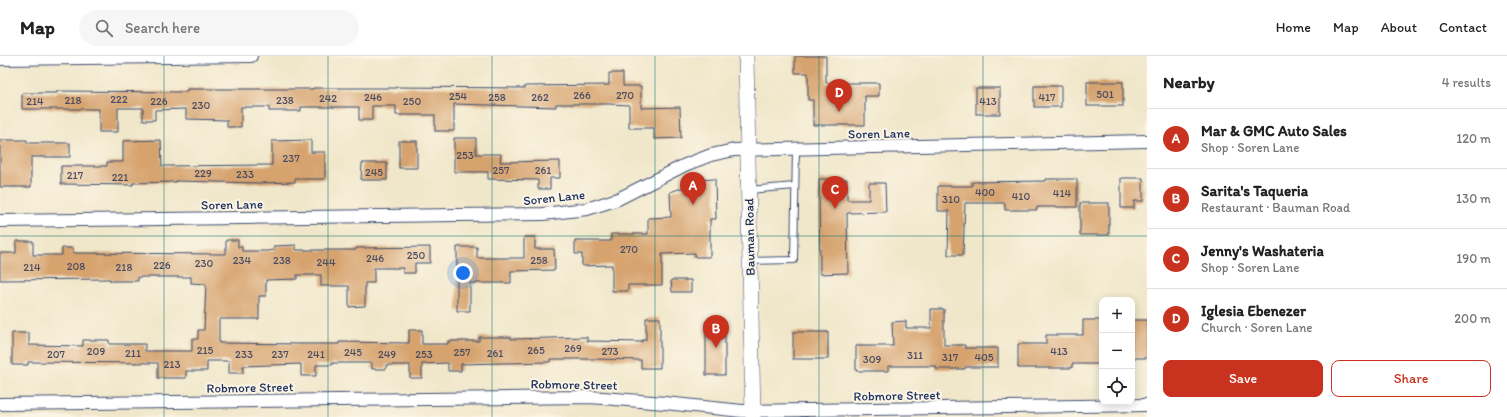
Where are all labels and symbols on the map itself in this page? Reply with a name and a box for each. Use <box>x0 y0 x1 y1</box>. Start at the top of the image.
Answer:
pin: D <box>826 79 852 112</box>
house number: 501 <box>1096 88 1114 101</box>
house number: 266 <box>573 89 591 102</box>
house number: 270 <box>616 89 634 102</box>
house number: 254 <box>449 90 467 103</box>
house number: 246 <box>364 91 382 104</box>
house number: 258 <box>488 91 506 104</box>
house number: 262 <box>531 91 549 104</box>
house number: 417 <box>1038 91 1056 104</box>
house number: 242 <box>319 92 337 105</box>
house number: 222 <box>110 93 128 106</box>
house number: 218 <box>65 94 81 107</box>
house number: 238 <box>276 94 294 107</box>
house number: 214 <box>26 95 44 108</box>
house number: 226 <box>150 95 168 108</box>
house number: 250 <box>403 95 421 108</box>
house number: 413 <box>979 95 997 108</box>
house number: 230 <box>192 99 210 112</box>
street label: Soren Lane <box>848 125 910 142</box>
house number: 253 <box>456 149 474 162</box>
house number: 237 <box>282 152 300 165</box>
house number: 257 <box>492 164 510 177</box>
house number: 261 <box>535 164 551 177</box>
house number: 245 <box>365 166 383 179</box>
house number: 229 <box>194 167 212 180</box>
house number: 233 <box>236 168 254 181</box>
house number: 217 <box>67 169 84 182</box>
house number: 221 <box>112 171 128 184</box>
pin: A <box>680 172 706 205</box>
pin: C <box>822 176 848 209</box>
house number: 400 <box>975 186 995 199</box>
street label: Soren Lane <box>522 187 586 208</box>
house number: 414 <box>1053 187 1072 200</box>
house number: 410 <box>1012 190 1030 203</box>
house number: 310 <box>942 193 960 206</box>
street label: Soren Lane <box>201 196 263 213</box>
street label: Bauman Road <box>741 198 758 276</box>
house number: 270 <box>620 243 638 256</box>
house number: 250 <box>407 249 425 262</box>
house number: 246 <box>366 252 384 265</box>
house number: 234 <box>233 254 252 267</box>
house number: 238 <box>273 254 291 267</box>
house number: 258 <box>530 254 548 267</box>
house number: 244 <box>316 256 336 269</box>
house number: 230 <box>195 257 213 270</box>
house number: 226 <box>153 259 171 272</box>
house number: 208 <box>67 260 85 273</box>
house number: 214 <box>23 261 41 274</box>
house number: 218 <box>116 261 132 274</box>
your location <box>453 263 473 283</box>
pin: B <box>703 315 729 348</box>
house number: 269 <box>564 342 582 355</box>
house number: 215 <box>197 344 214 357</box>
house number: 265 <box>527 344 545 357</box>
house number: 209 <box>87 345 105 358</box>
house number: 273 <box>601 345 619 358</box>
house number: 413 <box>1050 345 1068 358</box>
house number: 245 <box>344 346 362 359</box>
house number: 257 <box>453 346 471 359</box>
house number: 211 <box>125 347 141 360</box>
house number: 261 <box>487 347 503 360</box>
house number: 207 <box>47 348 66 361</box>
house number: 233 <box>235 348 253 361</box>
house number: 237 <box>271 348 289 361</box>
house number: 241 <box>307 348 325 361</box>
house number: 249 <box>378 348 396 361</box>
house number: 253 <box>415 348 433 361</box>
house number: 311 <box>907 349 923 362</box>
house number: 317 <box>942 351 959 364</box>
house number: 405 <box>974 351 994 364</box>
house number: 309 <box>863 353 882 366</box>
house number: 213 <box>164 358 180 371</box>
street label: Robmore Street <box>530 376 618 393</box>
street label: Robmore Street <box>206 379 294 396</box>
street label: Robmore Street <box>853 387 941 404</box>

